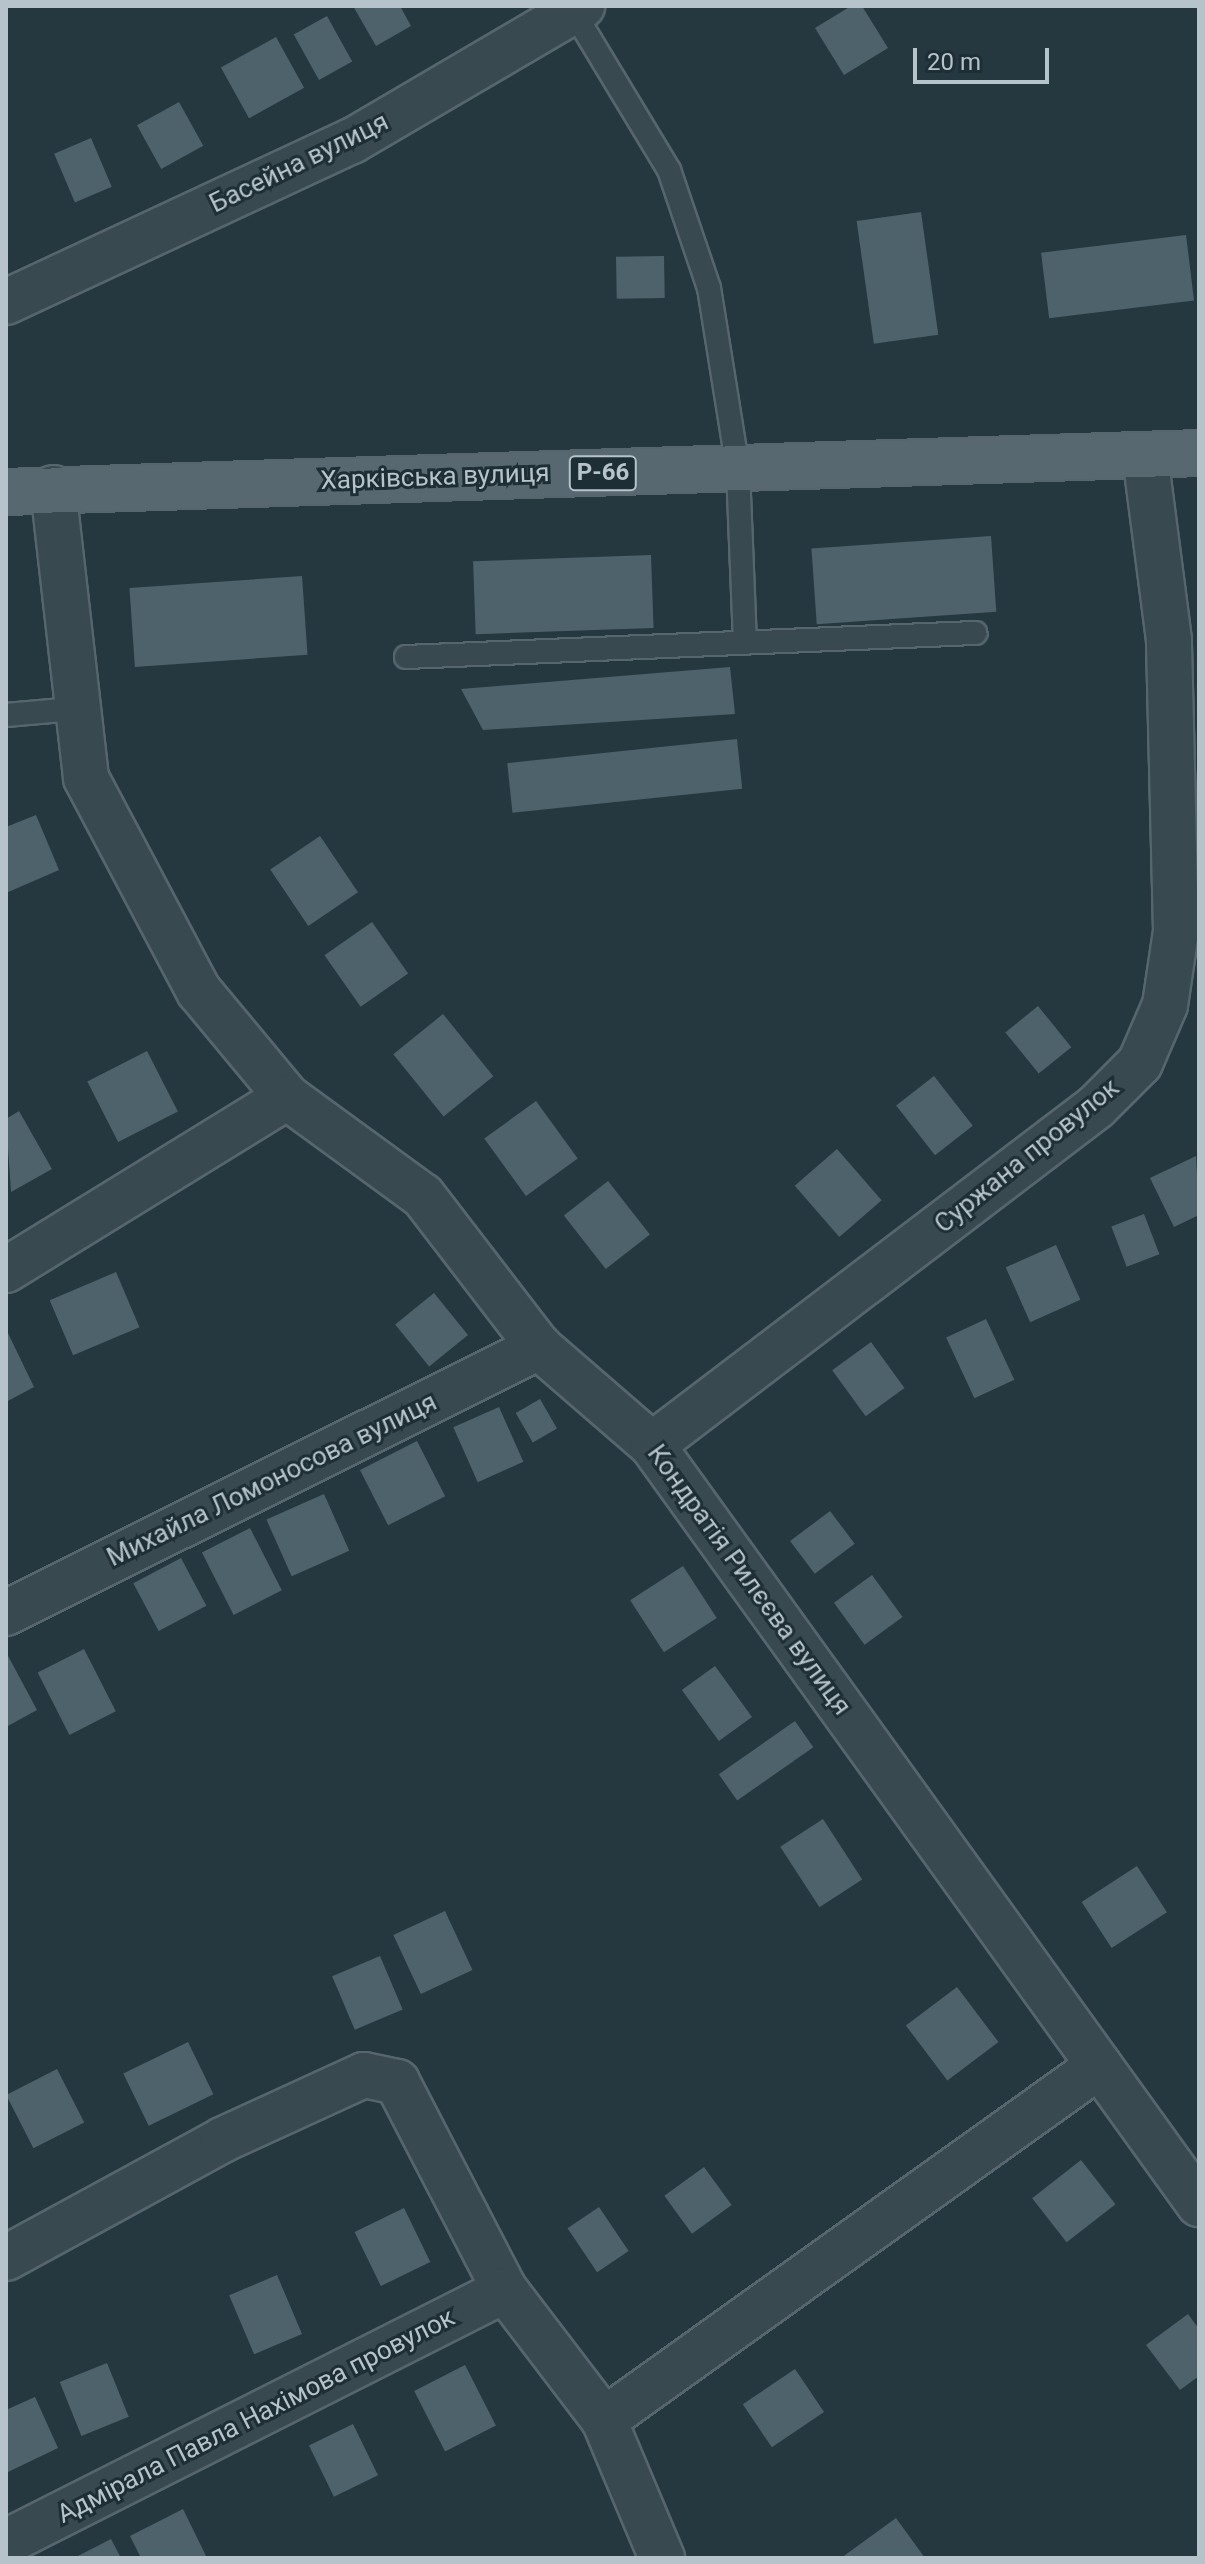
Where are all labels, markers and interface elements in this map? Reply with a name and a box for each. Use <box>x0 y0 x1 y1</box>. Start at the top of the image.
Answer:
scale bar <box>917 32 1053 82</box>
text: 20 m <box>927 48 981 76</box>
street label: Басейна вулиця <box>205 106 393 220</box>
road number: Р-66 <box>567 453 639 493</box>
street label: Харківська вулиця <box>320 457 550 497</box>
street label: Суржана провулок <box>929 1072 1125 1240</box>
street label: Михайла Ломоносова вулиця <box>102 1386 442 1574</box>
street label: Кондратія Рилєєва вулиця <box>641 1439 857 1721</box>
street label: Адмірала Павла Нахімова провулок <box>52 2302 460 2530</box>

